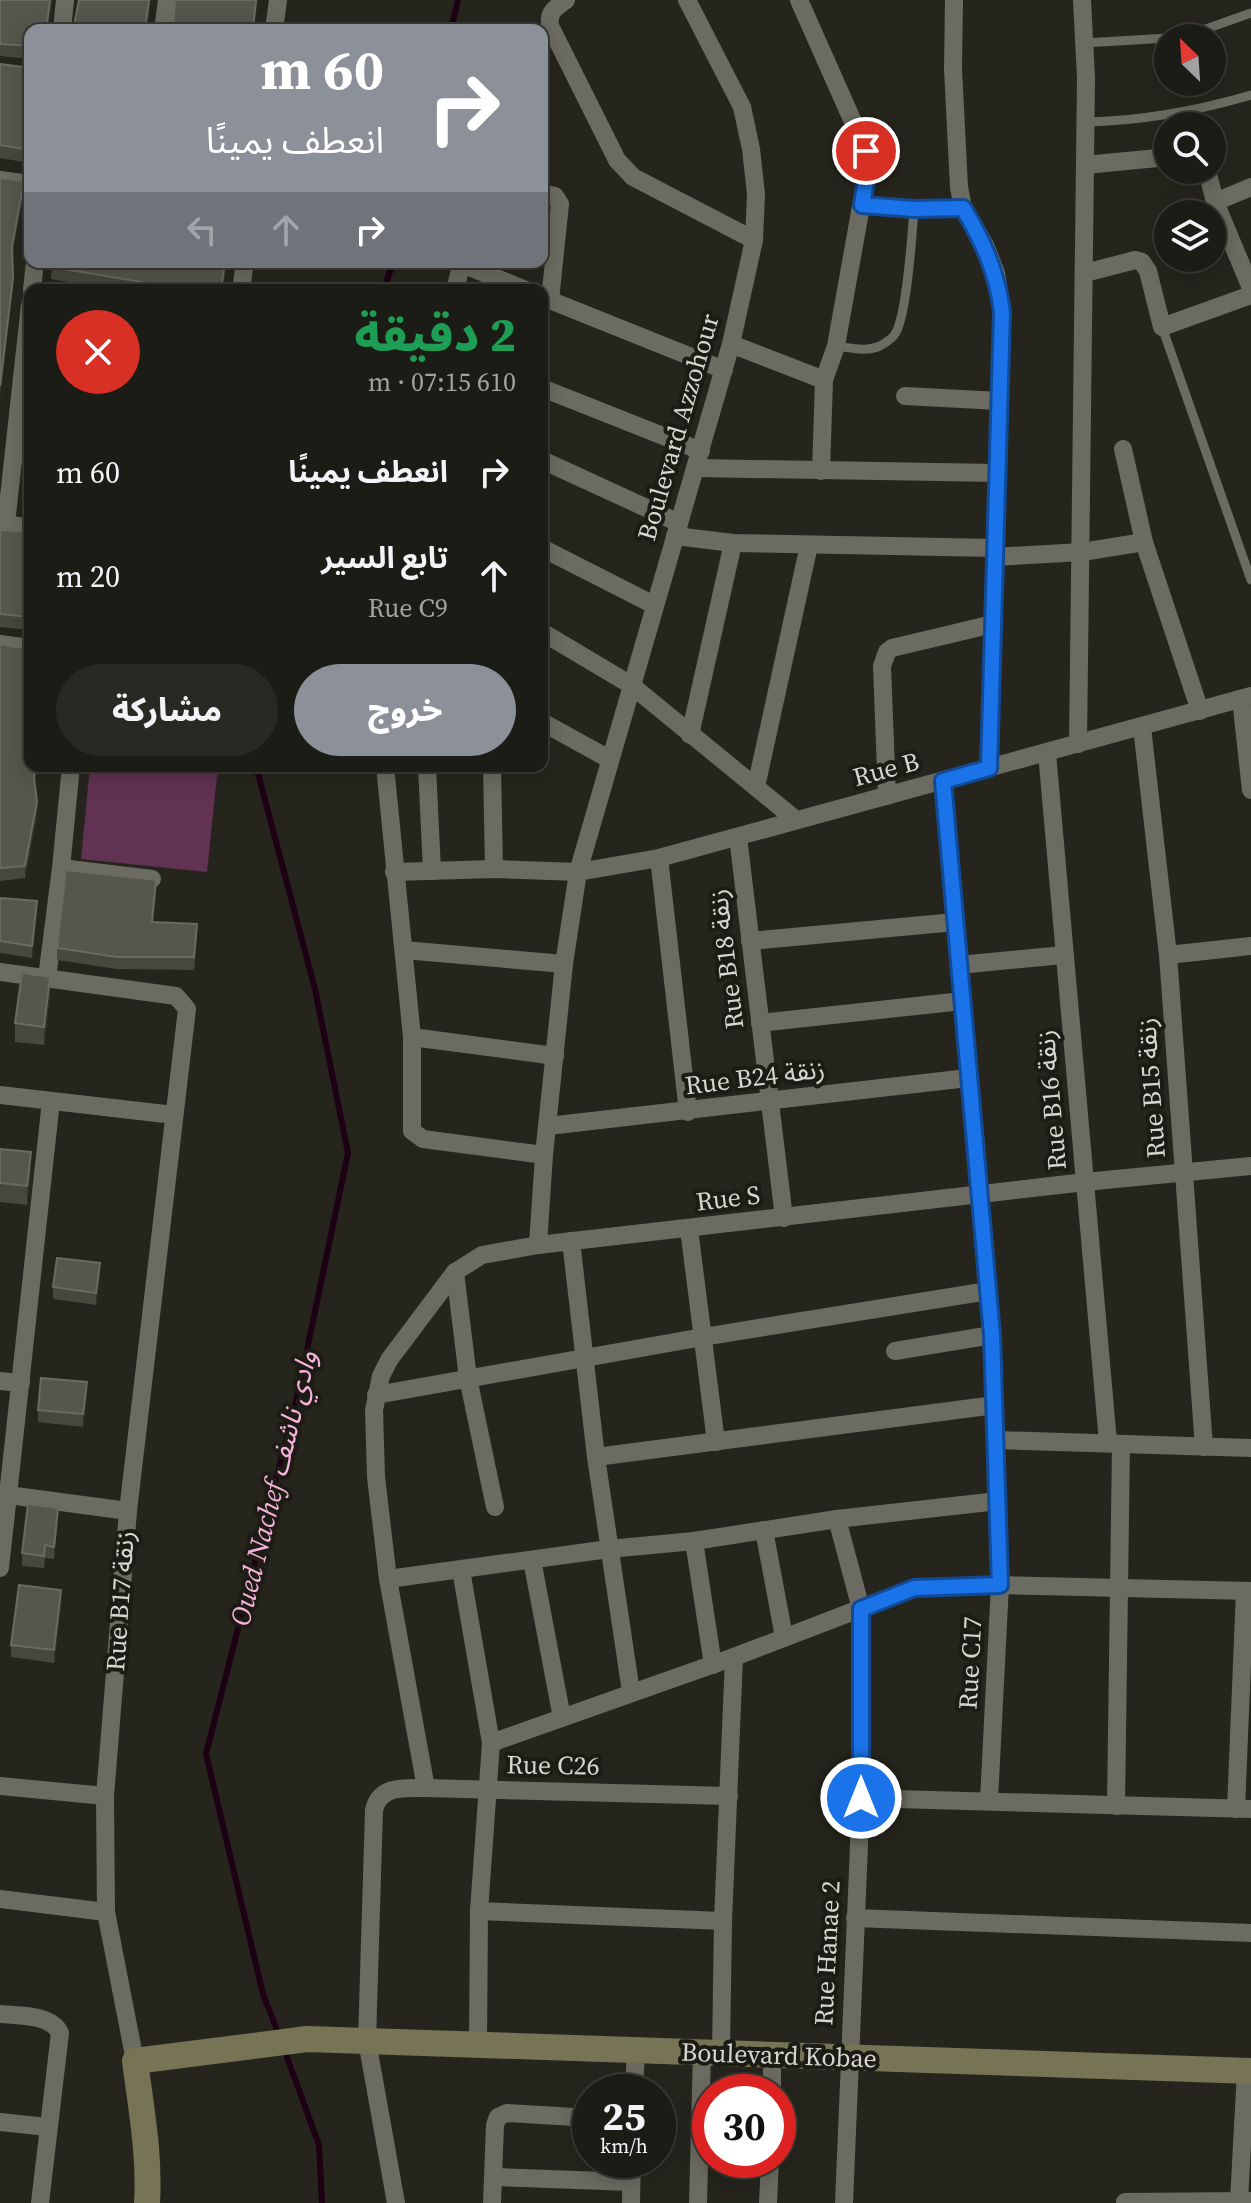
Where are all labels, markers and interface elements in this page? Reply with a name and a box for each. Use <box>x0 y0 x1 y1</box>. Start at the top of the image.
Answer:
north arrow <box>1154 24 1226 96</box>
map controls <box>1154 24 1226 272</box>
text: 60 m <box>261 31 384 108</box>
icon: right <box>412 56 516 160</box>
button: search <box>1154 112 1226 184</box>
text: انعطف يمينًا <box>206 116 384 165</box>
pin <box>832 117 900 185</box>
icon: arrive <box>844 129 888 173</box>
button: layers <box>1154 200 1226 272</box>
icon: left <box>180 208 224 252</box>
icon: ahead <box>264 208 308 252</box>
icon: right <box>348 208 392 252</box>
text: 2 دقيقة <box>354 301 516 367</box>
street label: Boulevard Azzohour <box>628 309 728 545</box>
button: close <box>56 310 140 394</box>
text: 610 m · 07:15 <box>368 364 516 400</box>
icon: right <box>472 450 516 494</box>
text: انعطف يمينًا <box>288 451 448 492</box>
text: 60 m <box>56 452 120 493</box>
text: تابع السير <box>321 537 448 578</box>
icon: ahead <box>472 554 516 598</box>
text: 20 m <box>56 556 120 597</box>
text: Rue C9 <box>368 590 448 626</box>
button: مشاركة <box>56 664 278 756</box>
button: خروج <box>294 664 516 756</box>
street label: Rue B <box>849 743 923 795</box>
street label: Rue B18 زنقة <box>700 887 752 1031</box>
street label: Rue B15 زنقة <box>1128 1017 1174 1159</box>
street label: Rue B16 زنقة <box>1027 1028 1075 1172</box>
street label: Rue B24 زنقة <box>683 1051 827 1103</box>
street label: Rue S <box>694 1176 762 1220</box>
water label: Oued Nachef وادي ناشف <box>220 1346 329 1631</box>
street label: Rue B17 زنقة <box>97 1530 143 1672</box>
street label: Rue C17 <box>950 1615 990 1711</box>
street label: Rue C26 <box>506 1746 600 1784</box>
position arrow <box>819 1756 903 1840</box>
street label: Rue Hanae 2 <box>805 1880 849 2026</box>
street label: Boulevard Kobae <box>680 2034 878 2076</box>
speed limit sign: 30 <box>692 2074 796 2178</box>
text: 25 <box>602 2089 646 2143</box>
text: km/h <box>600 2132 648 2160</box>

